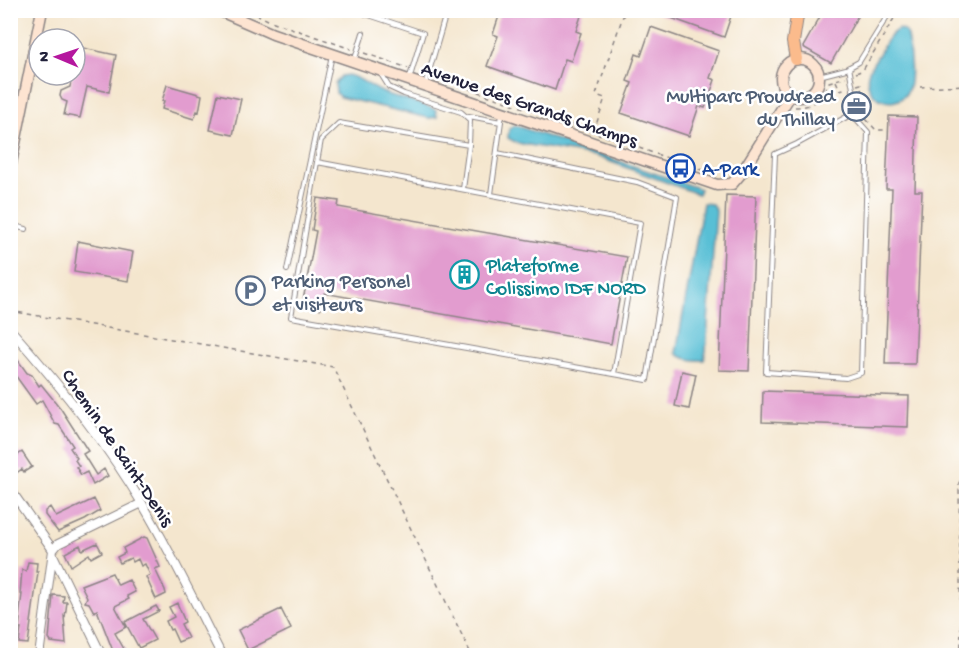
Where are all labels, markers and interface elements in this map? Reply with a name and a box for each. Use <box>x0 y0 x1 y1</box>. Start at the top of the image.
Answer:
north arrow <box>27 27 87 87</box>
text: N <box>36 50 55 62</box>
street label: Avenue des Grands Champs <box>418 58 641 154</box>
place label: Multiparc Proudreed du Thillay <box>666 87 837 133</box>
office icon: Multiparc Proudreed du Thillay <box>840 90 872 122</box>
bus stop icon: A-Park <box>665 152 697 184</box>
place label: A-Park <box>702 160 760 183</box>
place label: Plateforme Colissimo IDF NORD <box>485 256 647 302</box>
building icon: Plateforme Colissimo IDF NORD <box>449 259 481 291</box>
place label: Parking Personel et visiteurs <box>271 272 411 318</box>
parking icon: Parking Personel et visiteurs <box>235 275 267 307</box>
street label: Chemin de Saint-Denis <box>55 366 178 532</box>

